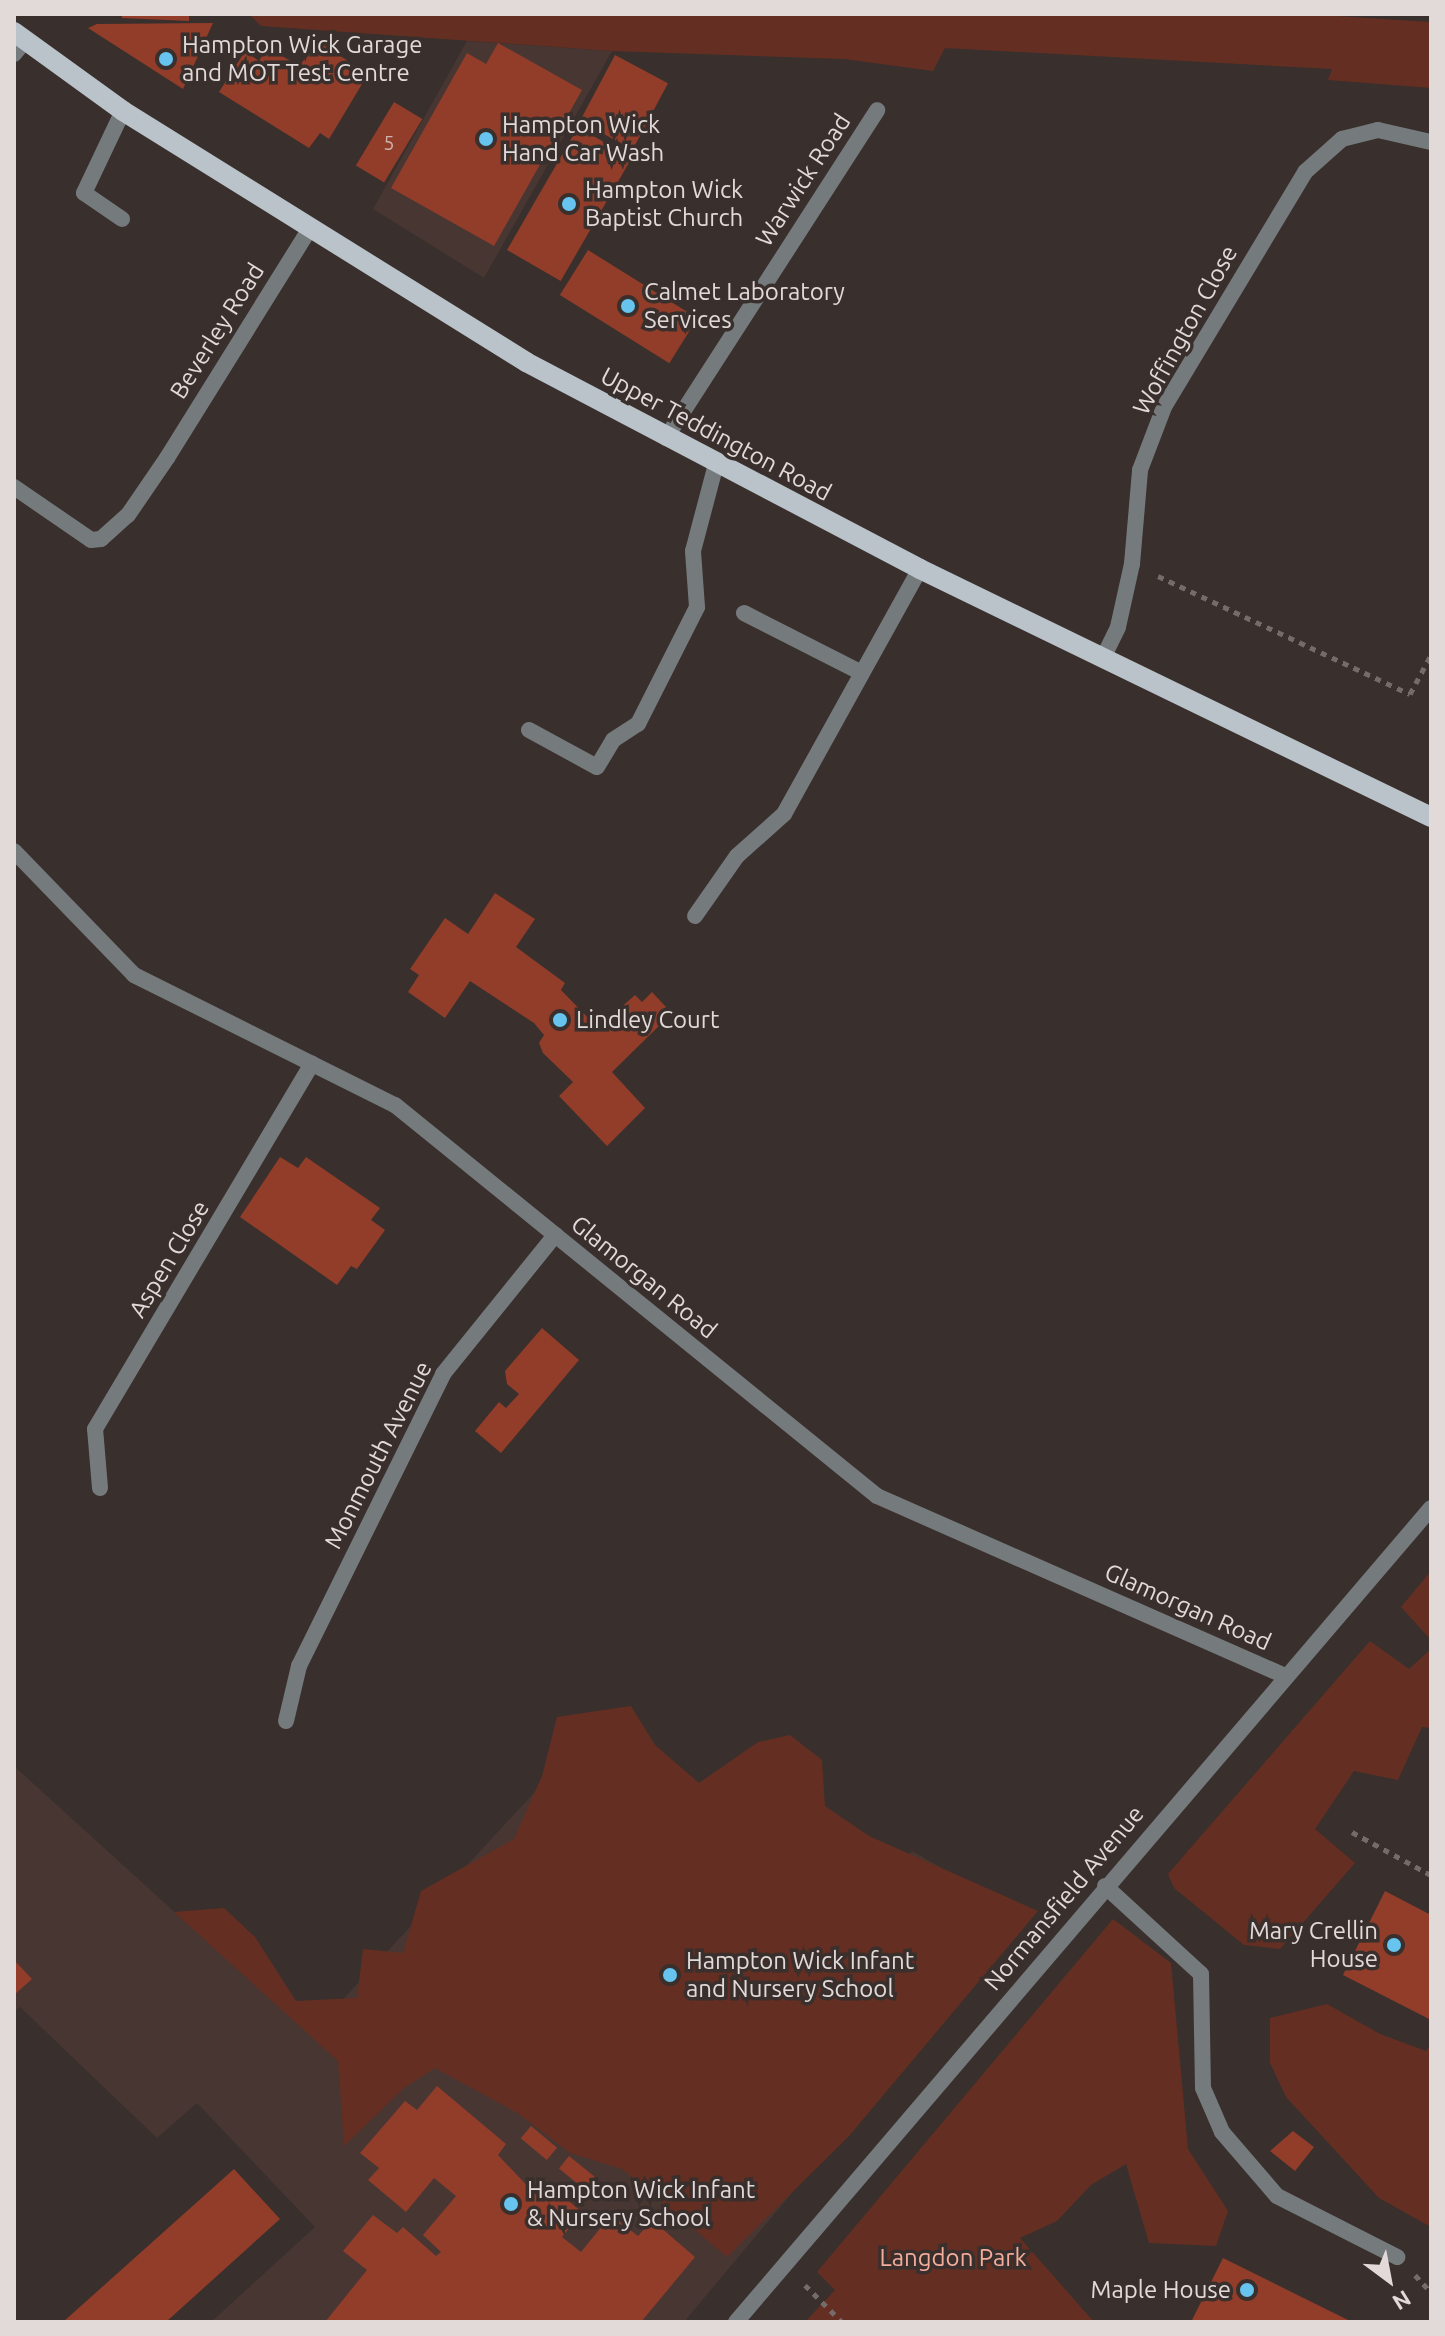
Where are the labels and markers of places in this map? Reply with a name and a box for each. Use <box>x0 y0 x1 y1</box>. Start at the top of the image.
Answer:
place label: Hampton Wick Garage and MOT Test Centre <box>182 31 422 87</box>
marker: Hampton Wick Garage and MOT Test Centre <box>157 50 175 68</box>
place label: Hampton Wick Hand Car Wash <box>502 111 664 167</box>
marker: Hampton Wick Hand Car Wash <box>477 130 495 148</box>
place label: Hampton Wick Baptist Church <box>585 176 743 232</box>
marker: Hampton Wick Baptist Church <box>560 195 578 213</box>
place label: Calmet Laboratory Services <box>644 278 845 334</box>
marker: Calmet Laboratory Services <box>619 297 637 315</box>
place label: Lindley Court <box>576 1006 719 1034</box>
marker: Lindley Court <box>551 1011 569 1029</box>
place label: Mary Crellin House <box>1249 1917 1378 1973</box>
marker: Mary Crellin House <box>1385 1936 1403 1954</box>
place label: Hampton Wick Infant and Nursery School <box>686 1947 914 2003</box>
marker: Hampton Wick Infant and Nursery School <box>661 1966 679 1984</box>
place label: Hampton Wick Infant & Nursery School <box>527 2176 755 2232</box>
marker: Hampton Wick Infant & Nursery School <box>502 2195 520 2213</box>
place label: Maple House <box>1091 2276 1231 2304</box>
marker: Maple House <box>1238 2281 1256 2299</box>

